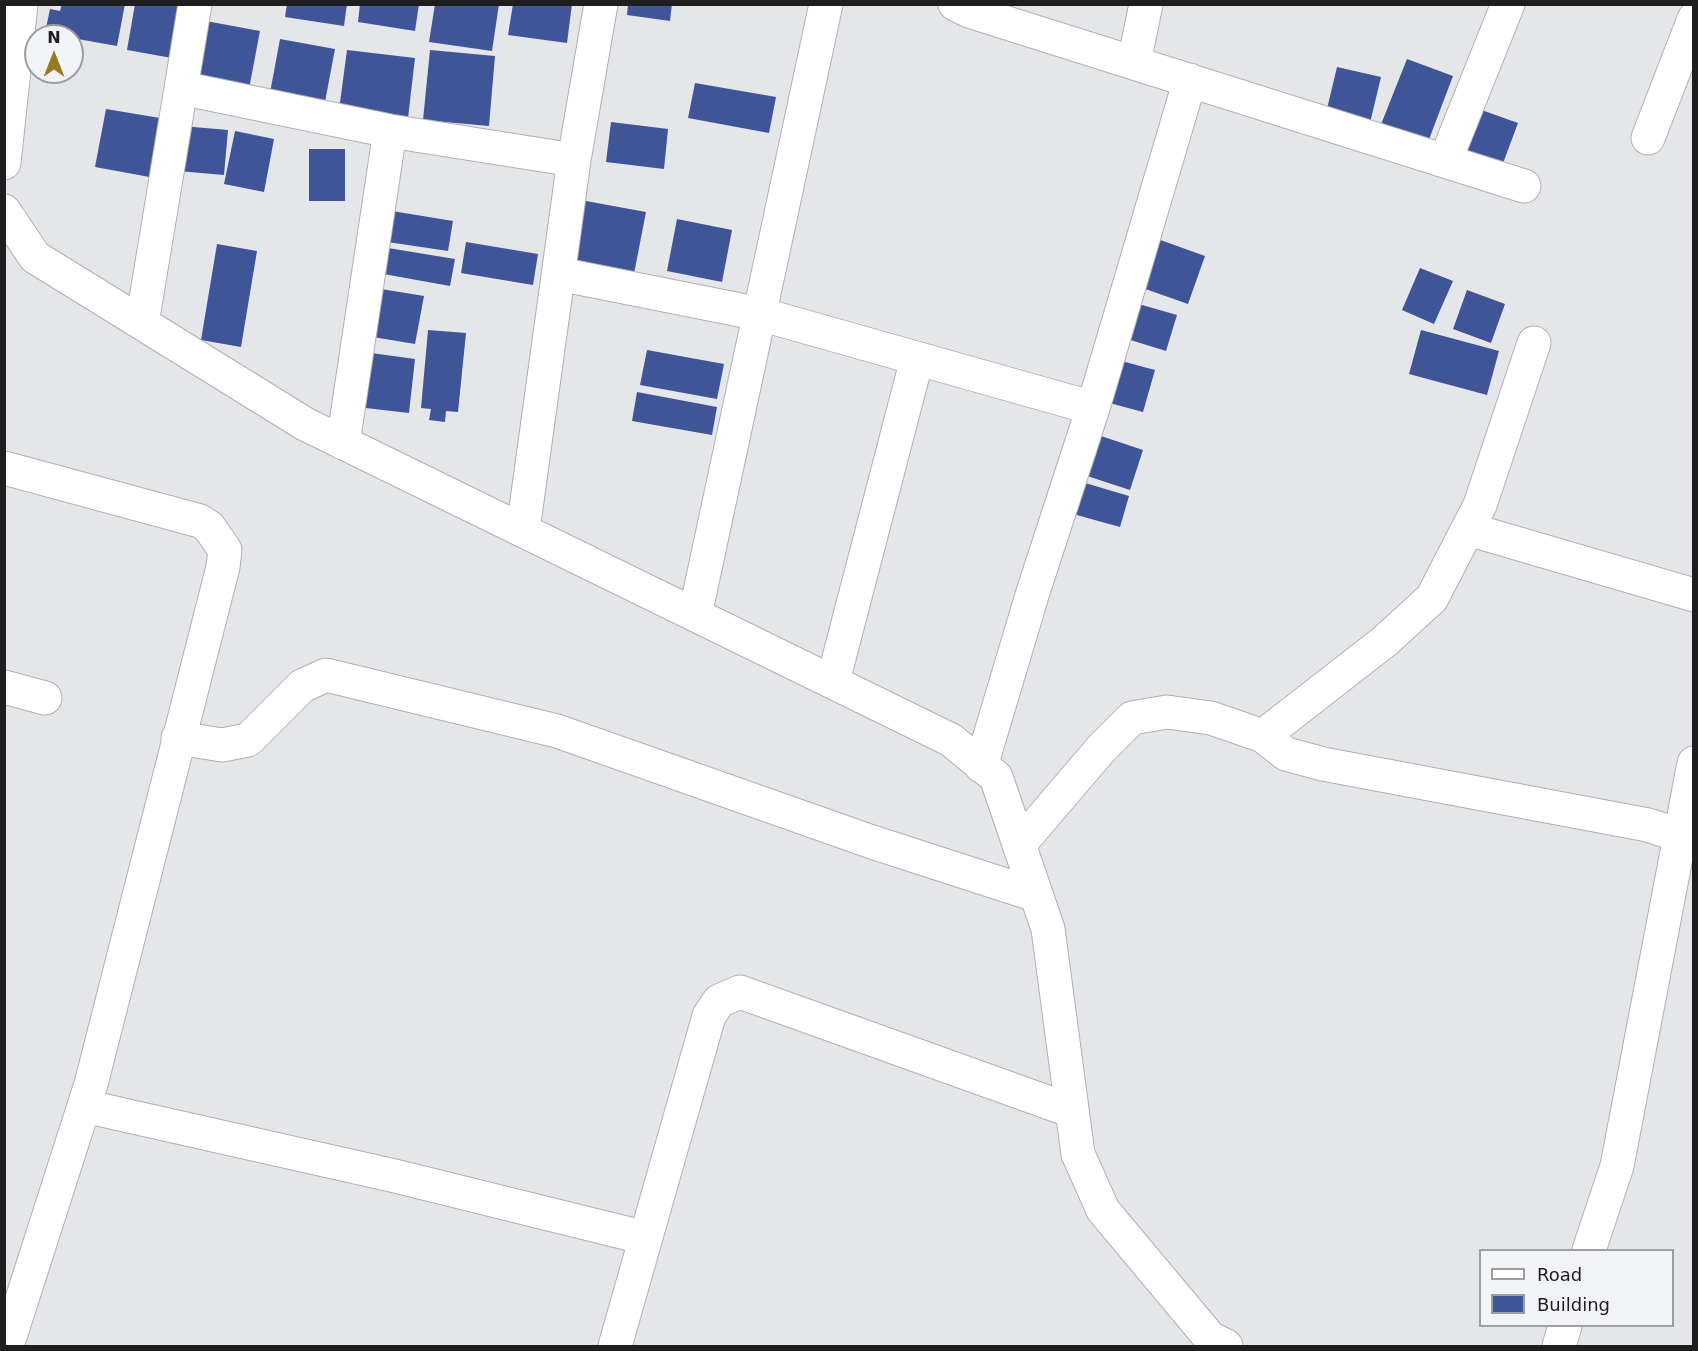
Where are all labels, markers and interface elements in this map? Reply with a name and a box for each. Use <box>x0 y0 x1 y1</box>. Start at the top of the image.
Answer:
north arrow <box>24 24 84 84</box>
text: N <box>47 28 61 47</box>
legend <box>1479 1249 1674 1327</box>
text: Road <box>1537 1264 1582 1285</box>
text: Building <box>1537 1294 1610 1315</box>

